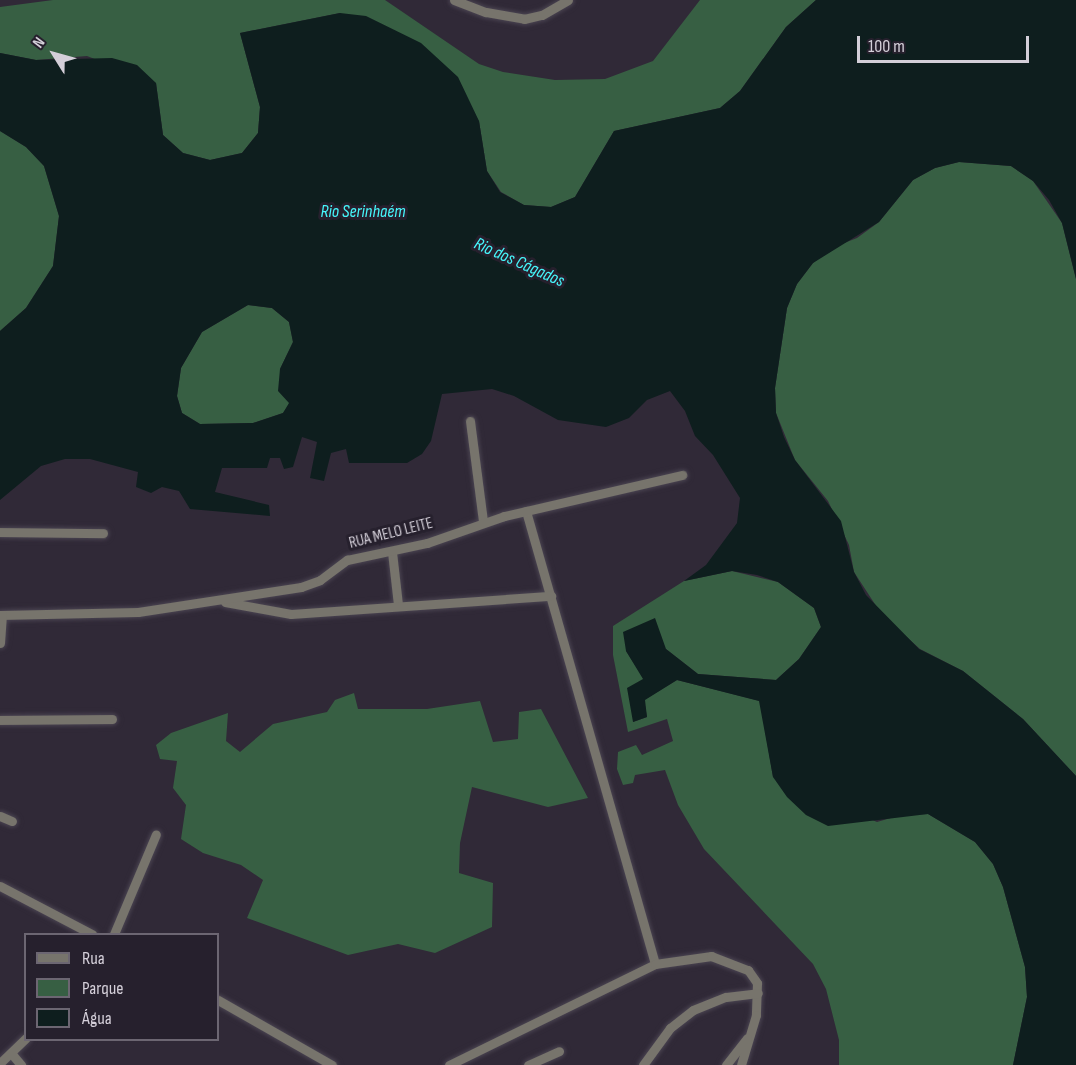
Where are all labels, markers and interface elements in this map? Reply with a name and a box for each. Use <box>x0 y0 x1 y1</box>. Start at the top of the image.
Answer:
north arrow <box>24 24 84 84</box>
scale bar <box>860 24 1032 62</box>
text: N <box>29 34 49 52</box>
text: 100 m <box>868 36 905 57</box>
water label: Rio Serinhaém <box>320 201 406 223</box>
water label: Rio dos Cágados <box>470 233 568 293</box>
street label: RUA MELO LEITE <box>347 514 435 554</box>
legend <box>24 933 219 1041</box>
text: Rua <box>82 948 105 969</box>
text: Parque <box>82 978 123 999</box>
text: Água <box>82 1008 112 1029</box>

